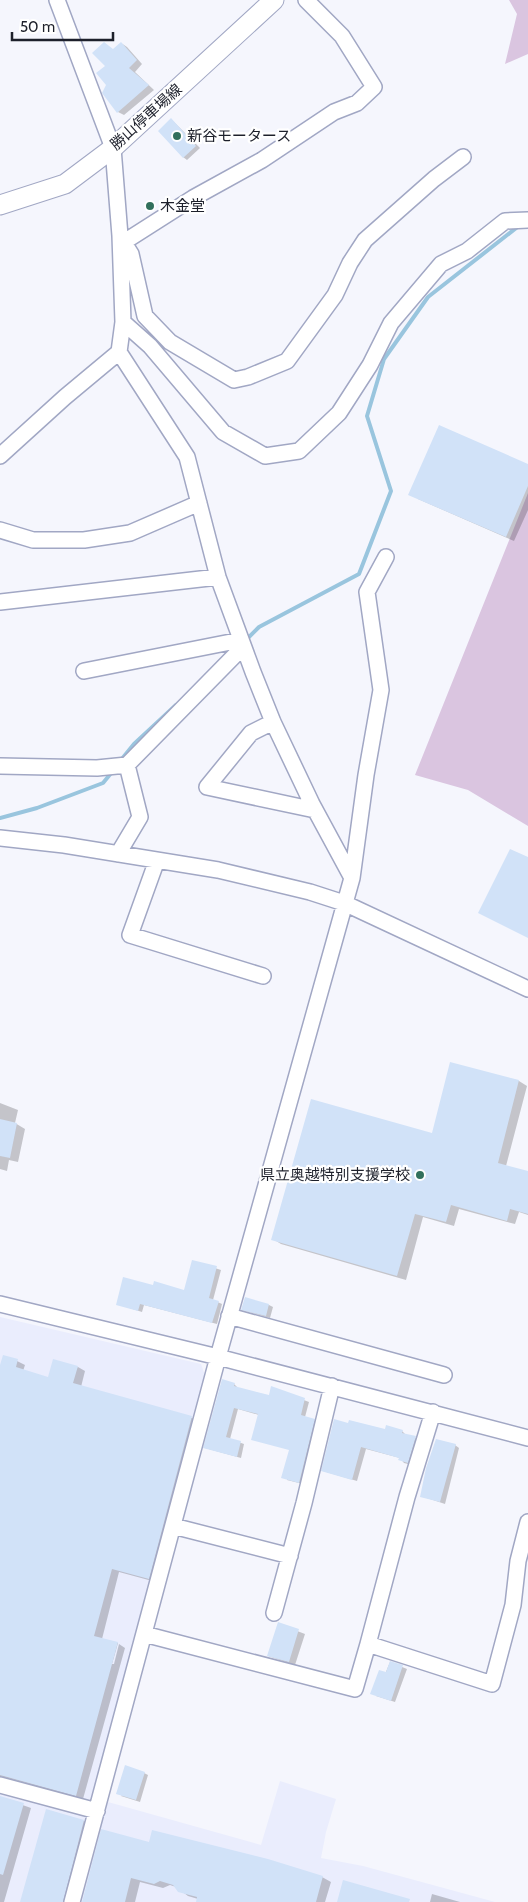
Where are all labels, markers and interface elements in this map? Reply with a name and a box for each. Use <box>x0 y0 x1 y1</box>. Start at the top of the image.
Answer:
scale bar <box>12 10 114 42</box>
text: 50 m <box>20 18 55 36</box>
street label: 勝山停車場線 <box>107 80 185 154</box>
place label: 新谷モータース <box>187 127 291 145</box>
marker: 新谷モータース <box>171 130 183 142</box>
place label: 木金堂 <box>160 197 205 215</box>
marker: 木金堂 <box>144 200 156 212</box>
place label: 県立奥越特別支援学校 <box>260 1166 410 1184</box>
marker: 県立奥越特別支援学校 <box>414 1169 426 1181</box>

